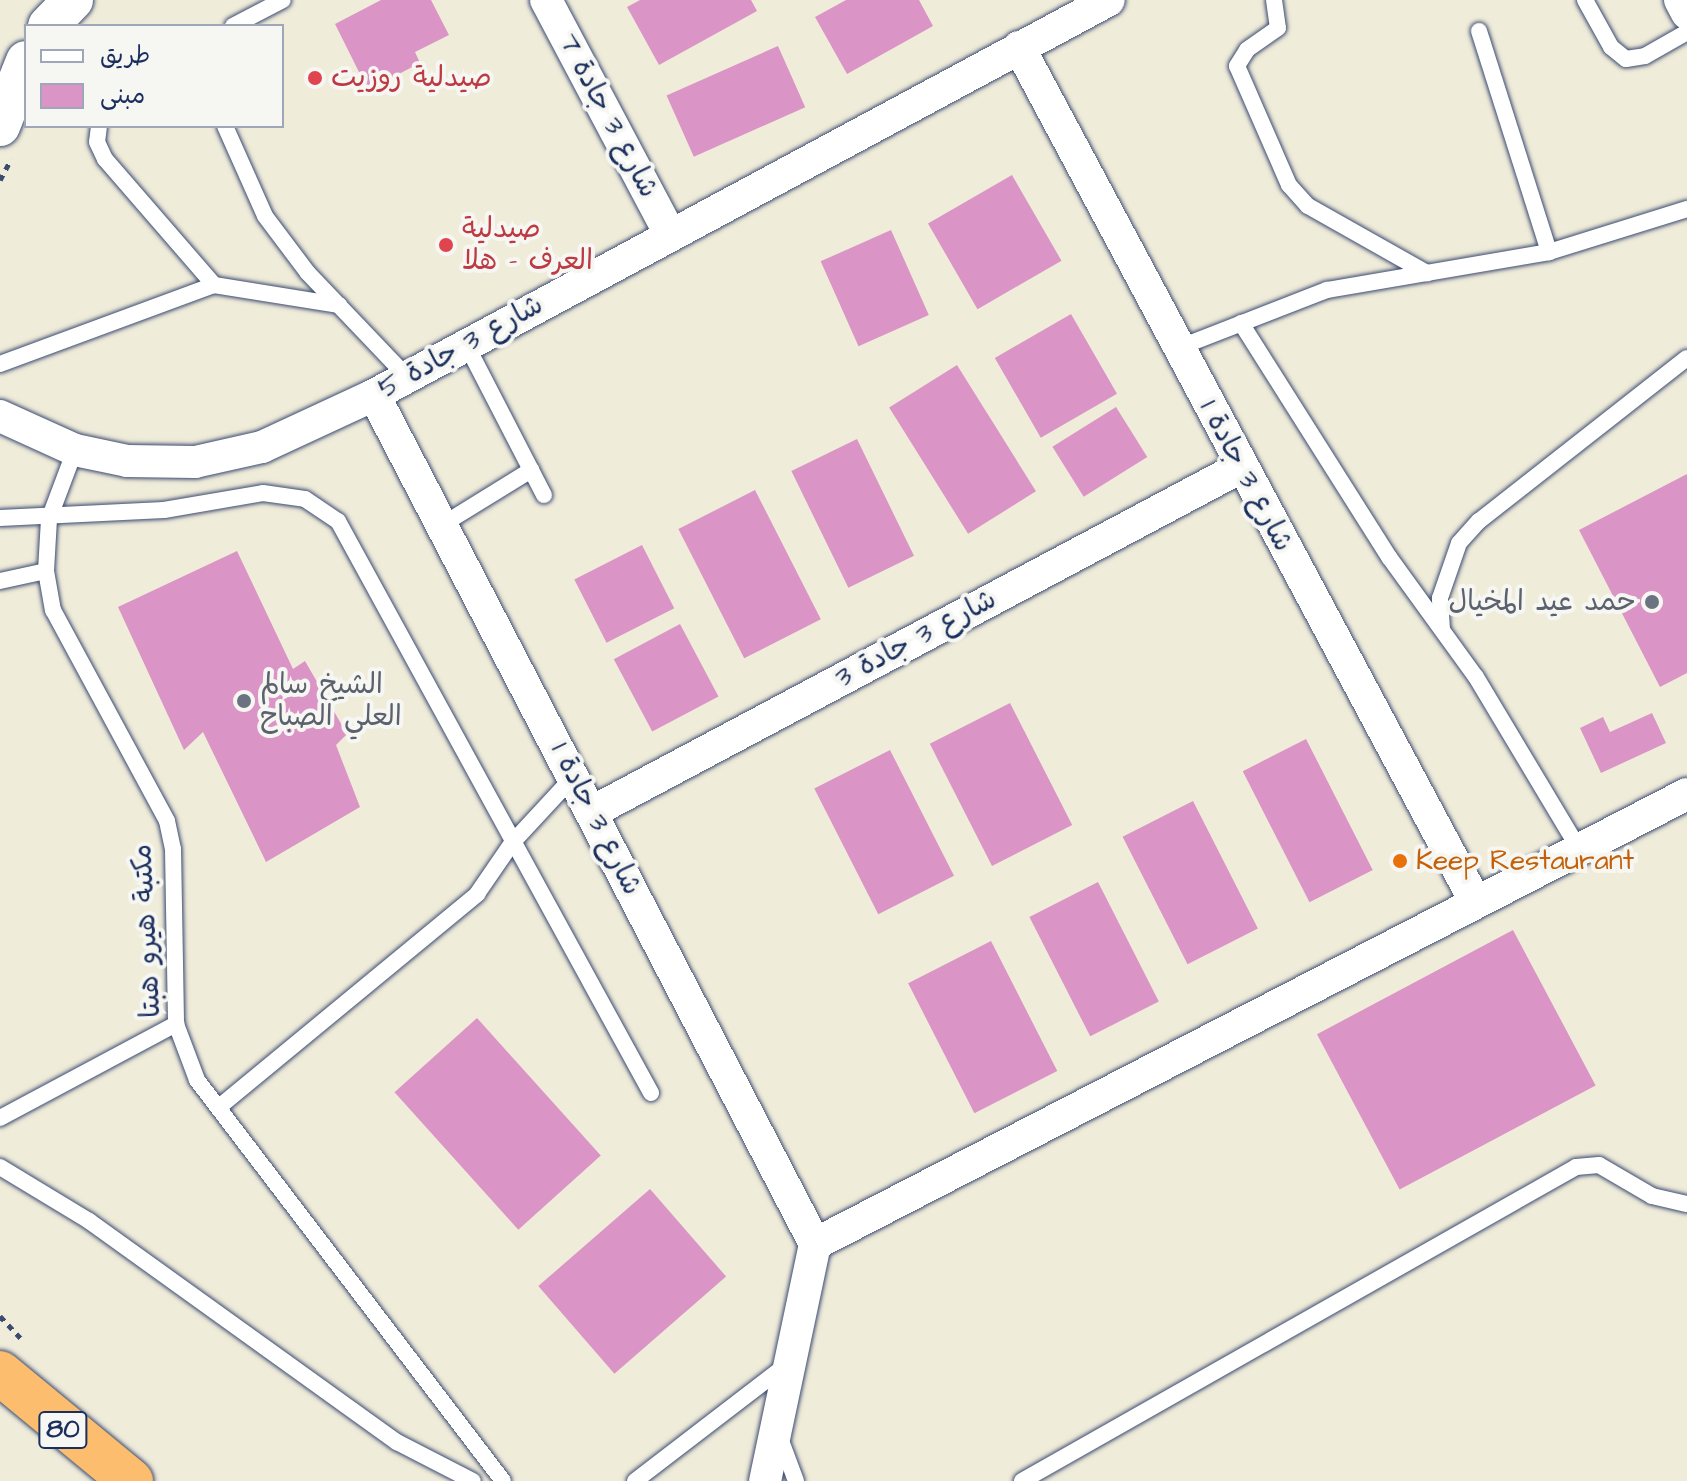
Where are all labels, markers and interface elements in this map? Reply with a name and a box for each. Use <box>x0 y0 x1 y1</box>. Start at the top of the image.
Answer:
legend <box>24 24 284 128</box>
street label: شارع 3 جادة 7 <box>551 29 665 203</box>
text: طريق <box>100 39 150 73</box>
place label: صيدلية روزيت <box>331 61 492 95</box>
marker: صيدلية روزيت <box>306 69 324 87</box>
text: مبنى <box>100 79 145 113</box>
place label: صيدلية العرف - هلا <box>462 212 593 278</box>
marker: صيدلية العرف - هلا <box>437 236 455 254</box>
street label: شارع 3 جادة 5 <box>373 288 549 406</box>
street label: شارع 3 جادة 1 <box>1192 395 1300 557</box>
street label: شارع 3 جادة 3 <box>830 583 1002 695</box>
place label: حمد عيد المخيال <box>1448 585 1636 619</box>
marker: حمد عيد المخيال <box>1643 593 1661 611</box>
place label: الشيخ سالم العلي الصباح <box>260 668 402 734</box>
marker: الشيخ سالم العلي الصباح <box>235 692 253 710</box>
street label: شارع 3 جادة 1 <box>543 737 649 901</box>
street label: مكتبة هيرو هبتا <box>126 843 168 1019</box>
place label: Keep Restaurant <box>1416 844 1634 878</box>
marker: Keep Restaurant <box>1391 852 1409 870</box>
road number: 80 <box>37 1408 89 1452</box>

